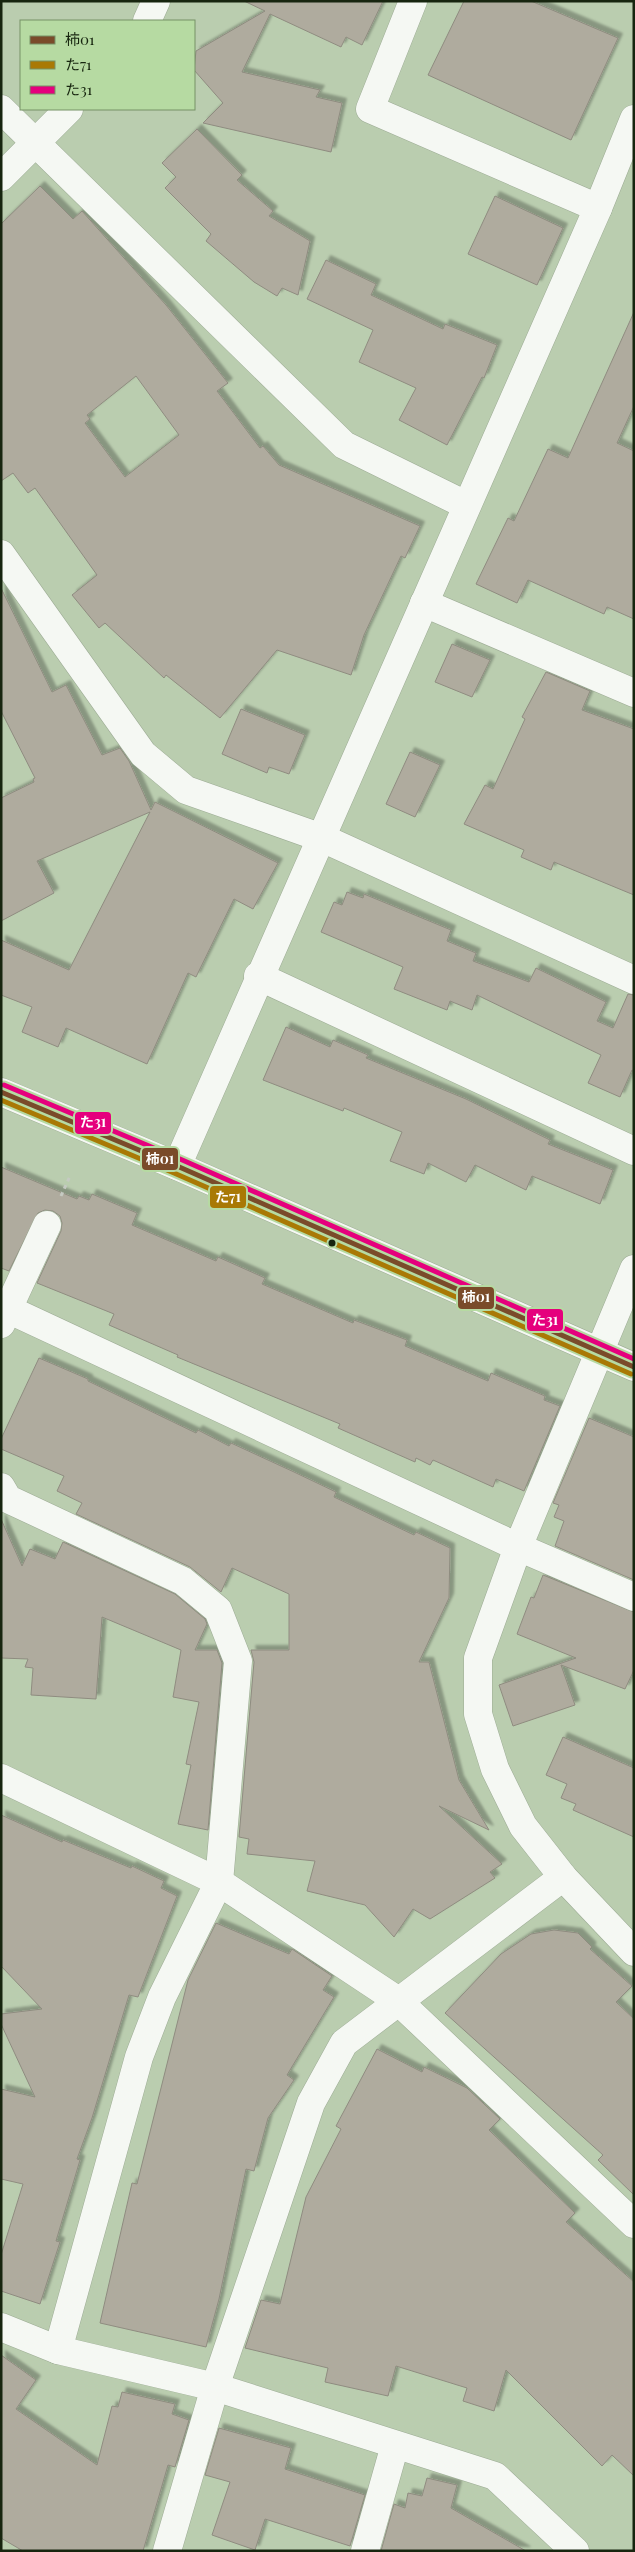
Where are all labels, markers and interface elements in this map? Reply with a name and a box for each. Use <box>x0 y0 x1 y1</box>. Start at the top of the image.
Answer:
legend <box>20 20 195 110</box>
text: 柿01 <box>65 29 95 49</box>
text: た71 <box>65 54 92 74</box>
text: た31 <box>65 79 93 99</box>
line badge: た31 <box>74 1111 112 1135</box>
text: た31 <box>80 1112 106 1131</box>
line badge: 柿01 <box>141 1147 179 1171</box>
text: 柿01 <box>146 1149 174 1168</box>
line badge: た71 <box>209 1185 247 1209</box>
text: た71 <box>215 1187 241 1206</box>
unlabelled marker <box>327 1238 337 1248</box>
line badge: 柿01 <box>457 1286 495 1310</box>
text: 柿01 <box>462 1287 490 1306</box>
line badge: た31 <box>526 1308 564 1332</box>
text: た31 <box>532 1310 558 1329</box>

